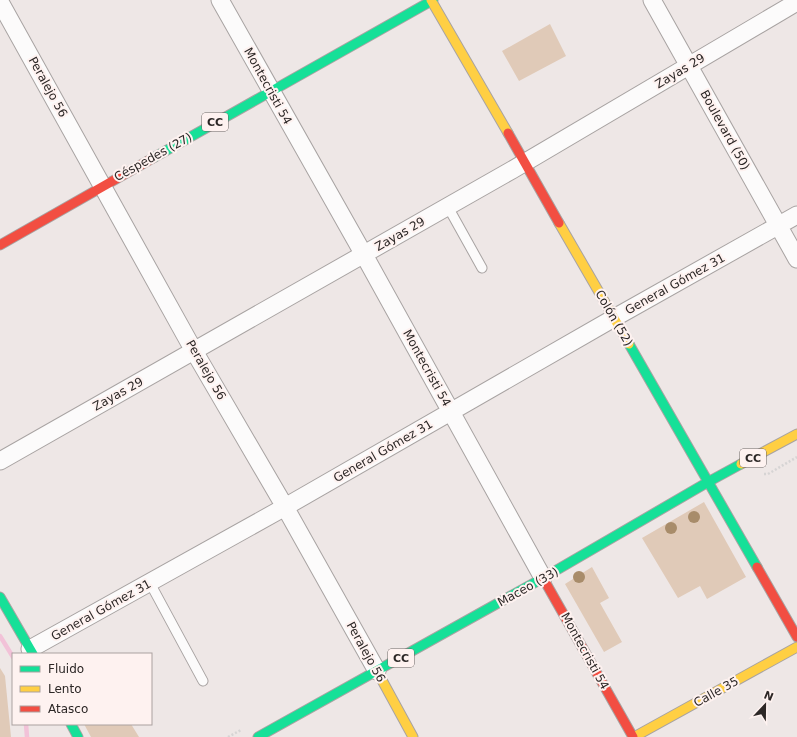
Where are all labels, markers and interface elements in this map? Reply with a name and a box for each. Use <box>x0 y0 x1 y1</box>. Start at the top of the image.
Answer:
street label: Montecristi 54 <box>241 45 295 127</box>
street label: Zayas 29 <box>653 51 707 91</box>
street label: Peralejo 56 <box>26 54 70 120</box>
street label: Boulevard (50) <box>697 88 753 172</box>
road number: CC <box>202 113 228 131</box>
street label: Céspedes (27) <box>112 130 194 184</box>
street label: Zayas 29 <box>373 214 427 254</box>
street label: General Gómez 31 <box>623 251 727 317</box>
street label: Colón (52) <box>592 287 636 349</box>
street label: Montecristi 54 <box>400 327 454 409</box>
street label: Peralejo 56 <box>183 338 229 402</box>
street label: Zayas 29 <box>90 374 146 414</box>
street label: General Gómez 31 <box>331 417 435 485</box>
road number: CC <box>740 449 766 467</box>
street label: Maceo (33) <box>495 565 561 609</box>
street label: General Gómez 31 <box>49 577 153 643</box>
street label: Montecristi 54 <box>558 610 612 692</box>
street label: Peralejo 56 <box>344 619 388 685</box>
road number: CC <box>388 649 414 667</box>
legend <box>12 653 152 725</box>
text: Fluido <box>48 662 84 676</box>
street label: Calle 35 <box>691 674 741 710</box>
text: Lento <box>48 682 82 696</box>
north arrow <box>745 685 785 725</box>
text: N <box>762 688 775 704</box>
text: Atasco <box>48 702 88 716</box>

